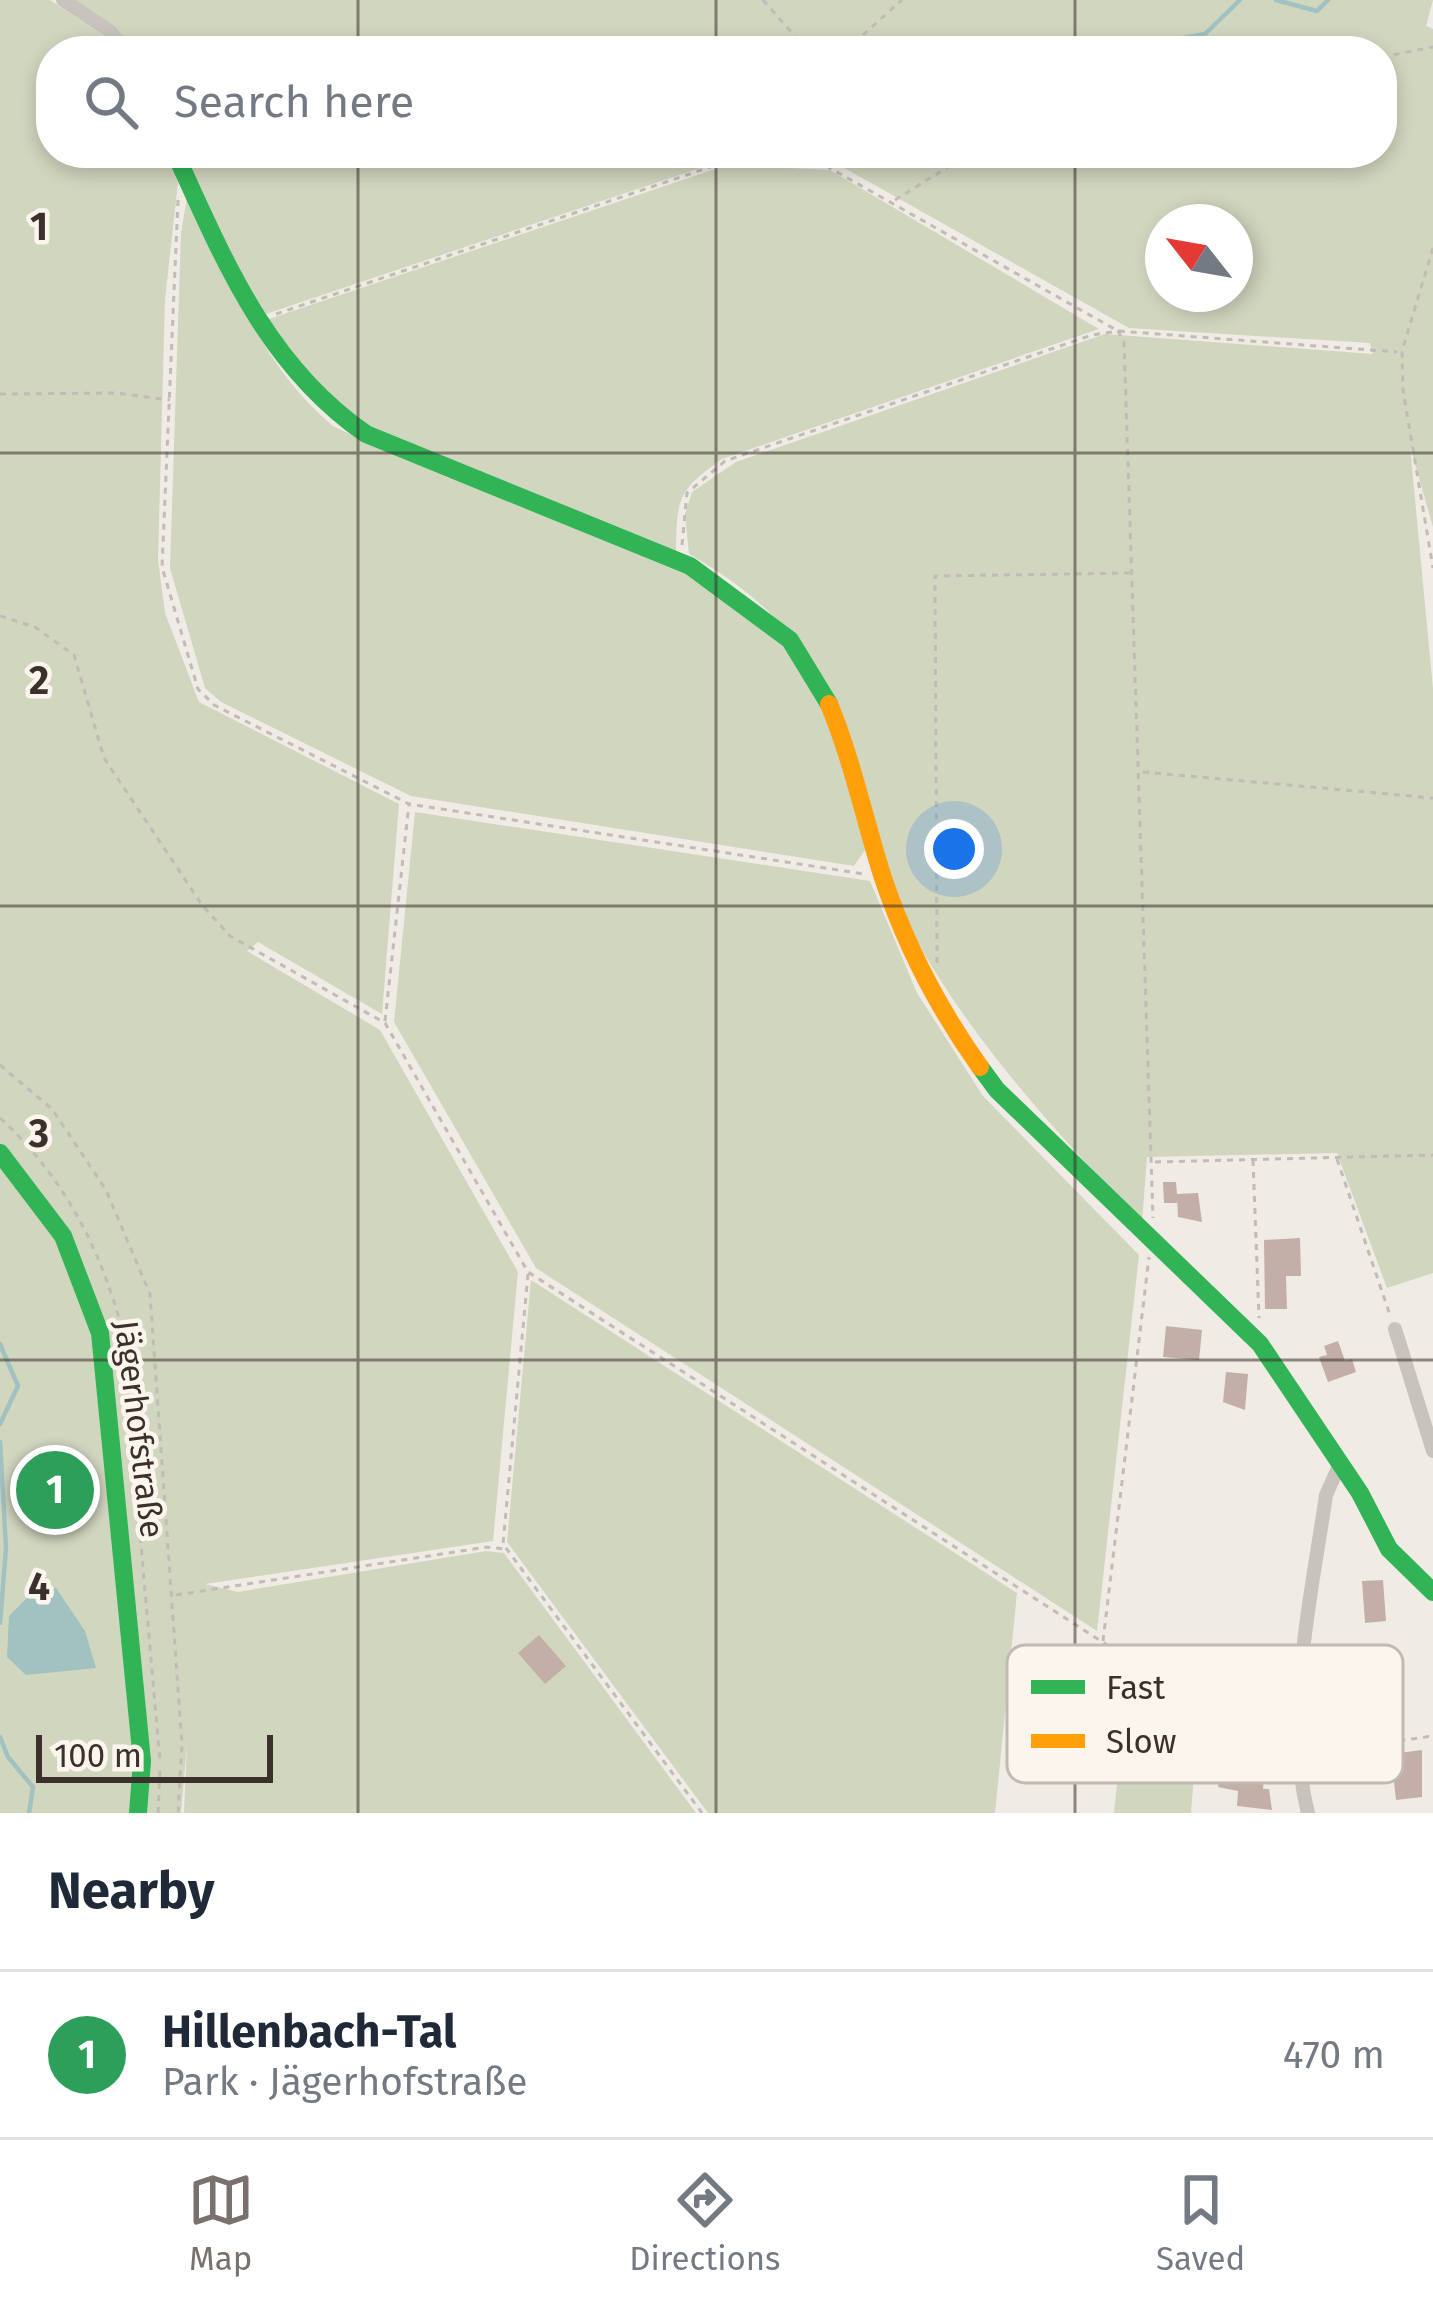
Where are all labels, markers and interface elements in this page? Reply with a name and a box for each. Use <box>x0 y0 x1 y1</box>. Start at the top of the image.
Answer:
search box <box>36 36 1397 168</box>
icon: search <box>78 69 144 135</box>
text: Search here <box>174 75 414 129</box>
text: 1 <box>30 204 48 250</box>
north arrow <box>1145 204 1253 312</box>
text: 2 <box>29 658 49 704</box>
your location <box>924 819 984 879</box>
text: 3 <box>28 1111 49 1157</box>
street label: Jägerhofstraße <box>106 1318 172 1540</box>
pin: 1 <box>16 1445 94 1535</box>
text: 4 <box>28 1564 50 1610</box>
legend <box>1007 1645 1403 1783</box>
text: Fast <box>1106 1668 1165 1708</box>
text: Slow <box>1106 1722 1176 1762</box>
scale bar <box>36 1729 273 1782</box>
text: 100 m <box>54 1736 142 1776</box>
text: Nearby <box>48 1860 214 1922</box>
text: Hillenbach-Tal <box>162 2005 456 2059</box>
text: 1 <box>78 2032 96 2078</box>
text: 470 m <box>1283 2032 1385 2078</box>
text: Park · Jägerhofstraße <box>162 2059 528 2105</box>
tab: Map <box>188 2167 254 2279</box>
tab: Directions <box>629 2167 781 2279</box>
tab: Saved <box>1156 2167 1245 2279</box>

